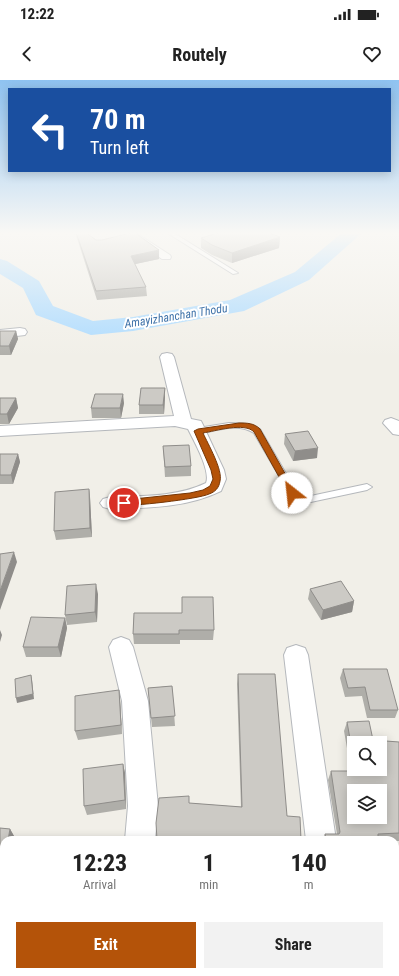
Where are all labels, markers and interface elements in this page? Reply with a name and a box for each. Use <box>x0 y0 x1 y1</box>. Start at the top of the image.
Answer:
text: 12:22 <box>20 5 54 23</box>
icon: back <box>16 43 38 65</box>
icon: heart <box>361 43 383 65</box>
text: Routely <box>172 44 227 65</box>
text: 70 m <box>90 103 146 136</box>
icon: left <box>24 104 76 156</box>
text: Turn left <box>90 137 149 158</box>
water label: Amayizhanchan Thodu <box>123 301 229 331</box>
position arrow <box>271 472 313 514</box>
pin <box>107 486 141 520</box>
icon: arrive <box>113 492 135 514</box>
map controls <box>347 736 387 824</box>
button: search <box>347 736 387 776</box>
button: layers <box>347 784 387 824</box>
text: 12:23 <box>72 849 127 877</box>
text: 1 <box>203 849 215 877</box>
text: 140 <box>290 849 327 877</box>
text: Arrival <box>83 877 116 892</box>
text: min <box>199 877 218 892</box>
text: m <box>304 877 314 892</box>
button: Exit <box>16 922 196 968</box>
button: Share <box>204 922 383 968</box>

